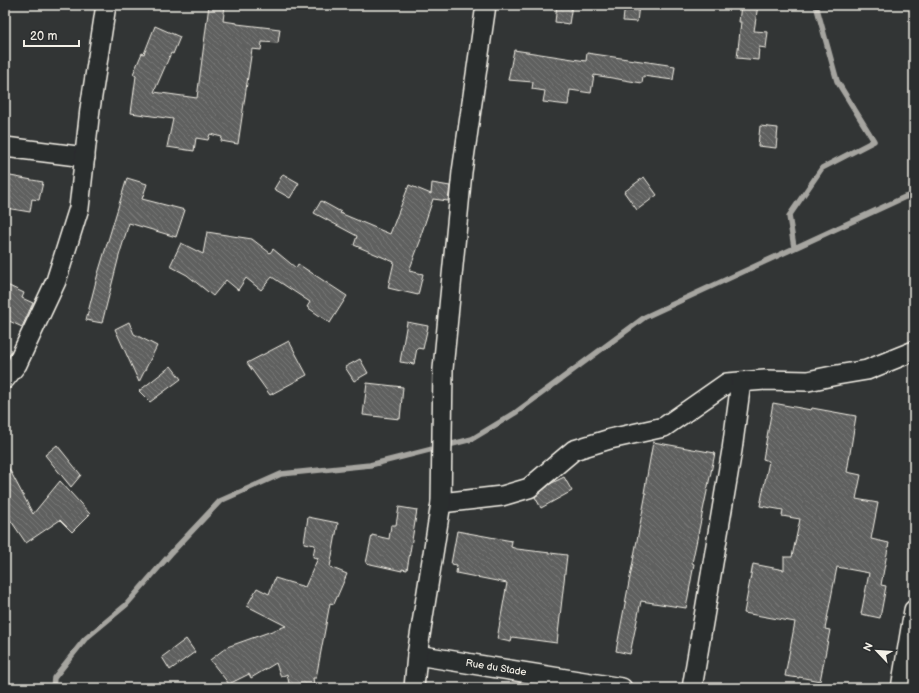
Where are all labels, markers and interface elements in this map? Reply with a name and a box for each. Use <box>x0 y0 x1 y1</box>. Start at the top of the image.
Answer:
scale bar <box>24 22 79 48</box>
text: 20 m <box>30 29 57 44</box>
north arrow <box>857 631 897 671</box>
text: N <box>861 640 876 653</box>
street label: Rue du Stade <box>465 657 527 679</box>

